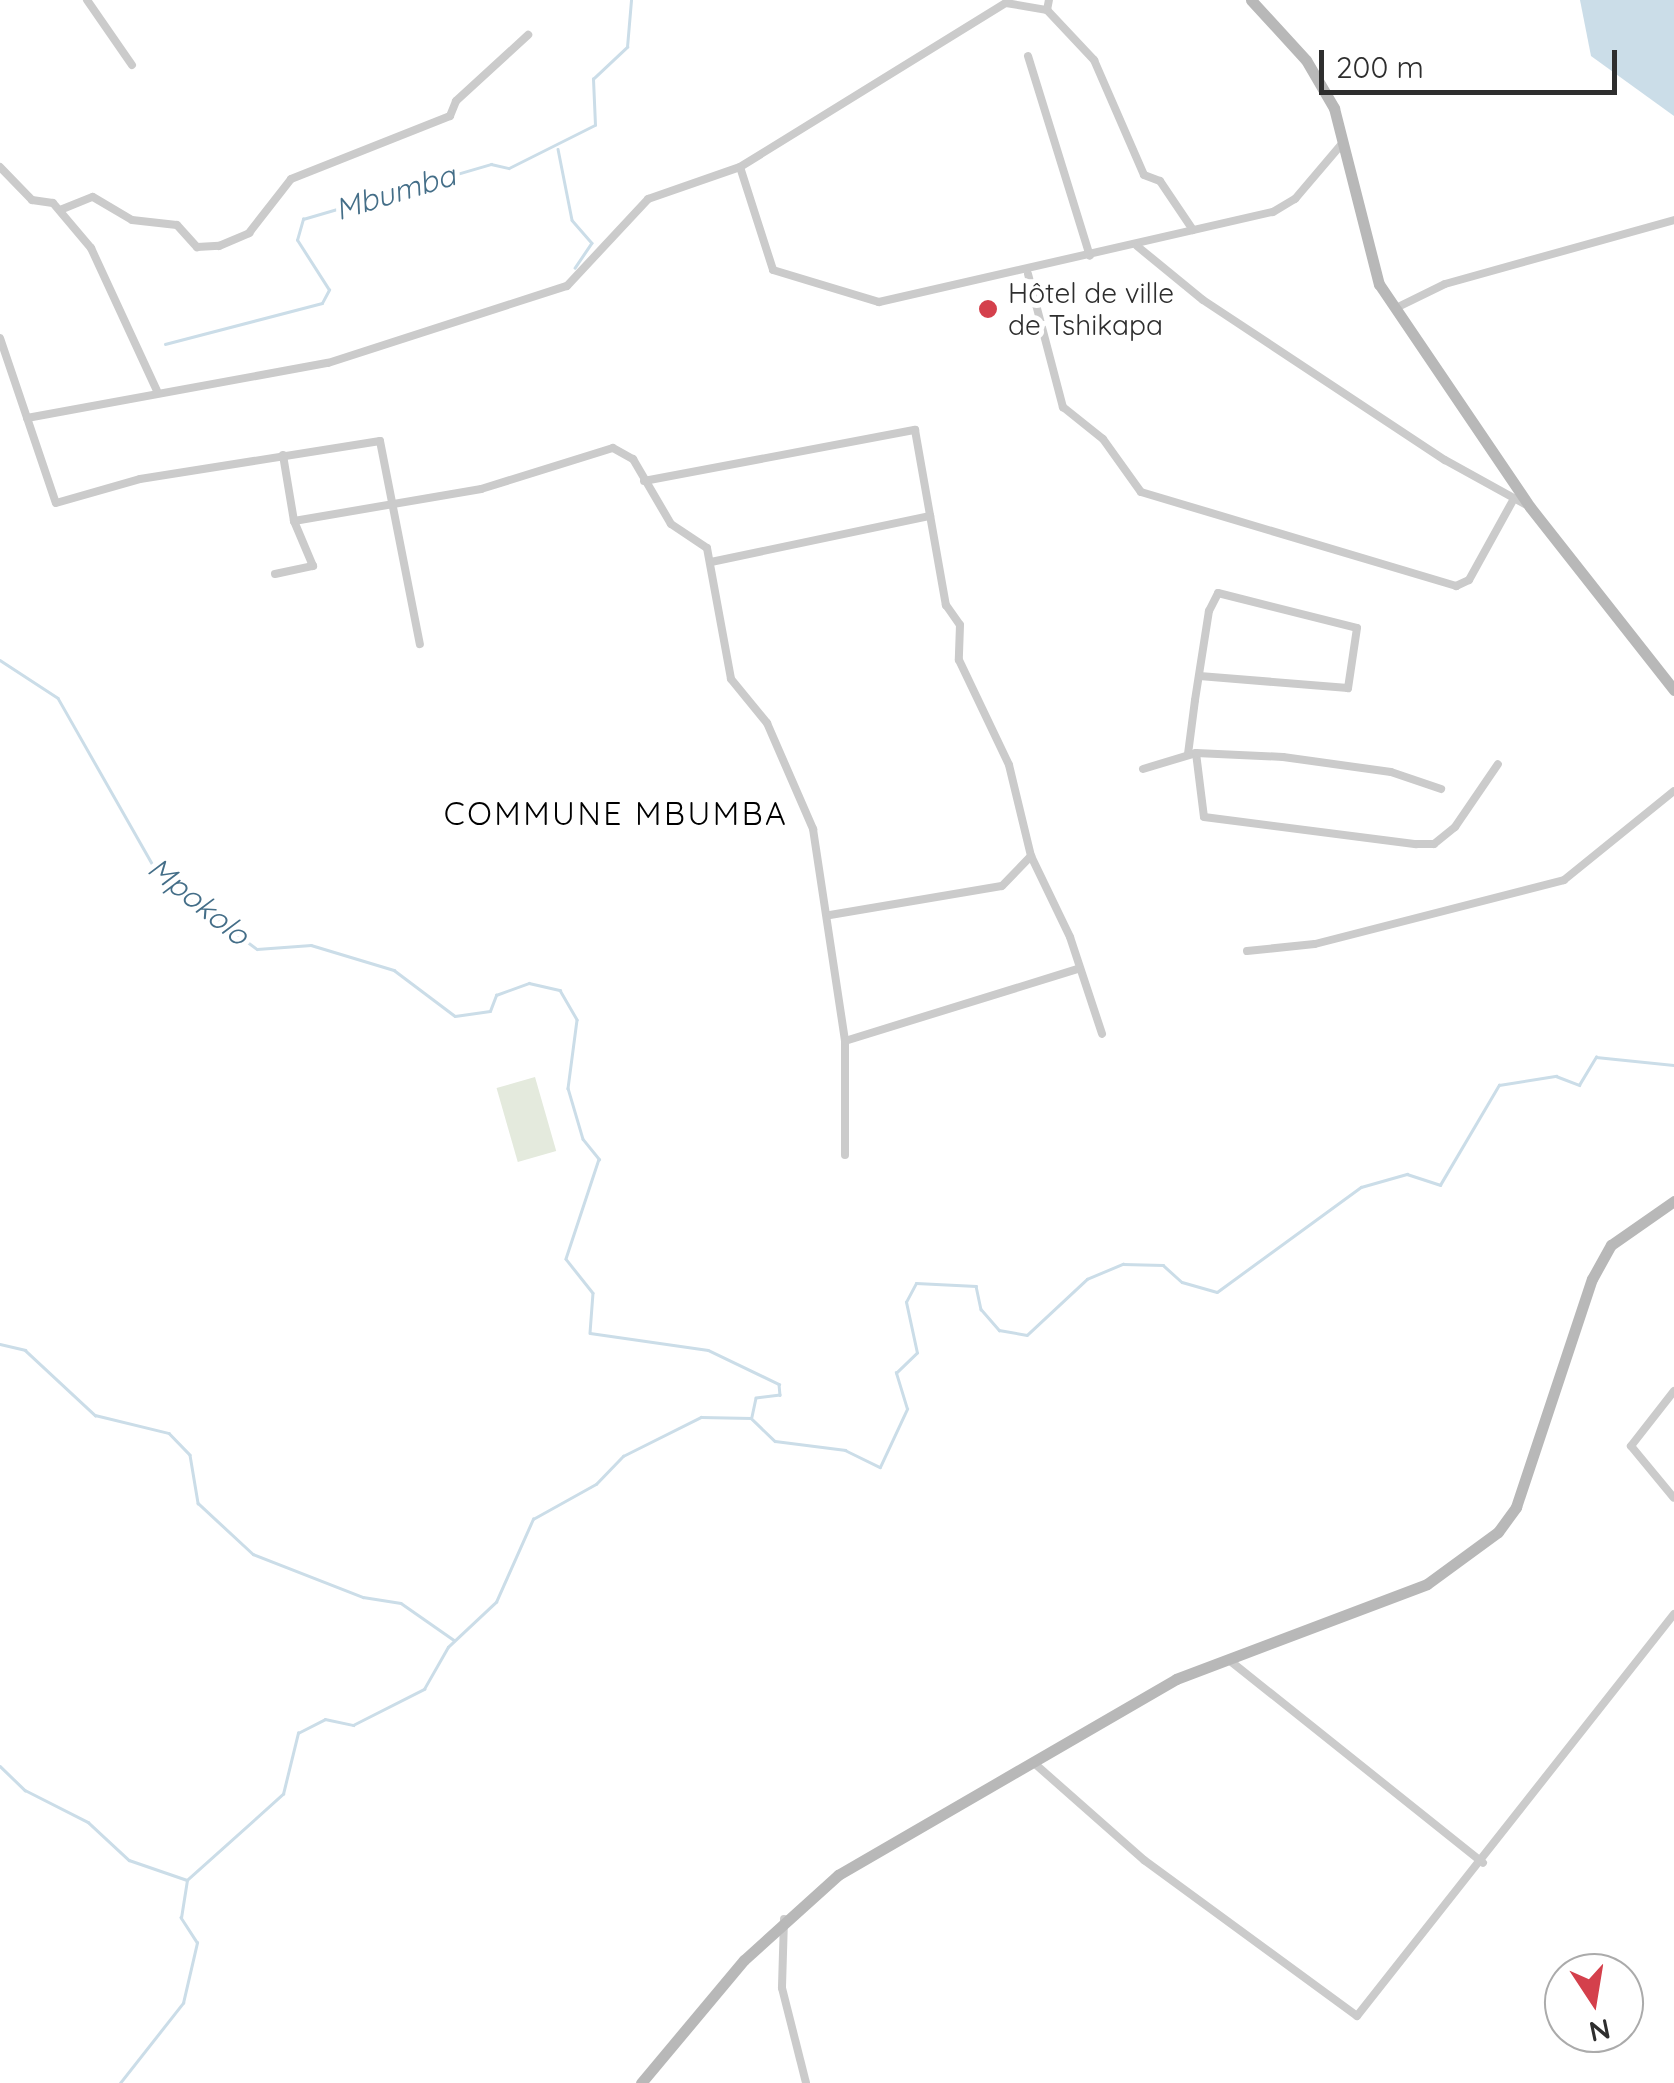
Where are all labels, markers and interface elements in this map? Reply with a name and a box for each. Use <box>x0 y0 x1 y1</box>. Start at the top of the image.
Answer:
scale bar <box>1324 30 1622 92</box>
text: 200 m <box>1336 48 1424 86</box>
water label: Mbumba <box>331 157 459 227</box>
place label: Hôtel de ville de Tshikapa <box>1008 276 1174 342</box>
marker: Hôtel de ville de Tshikapa <box>977 298 999 320</box>
district label: COMMUNE MBUMBA <box>444 794 788 832</box>
water label: Mpokolo <box>141 849 257 953</box>
north arrow <box>1544 1953 1644 2053</box>
text: N <box>1586 2012 1614 2050</box>

